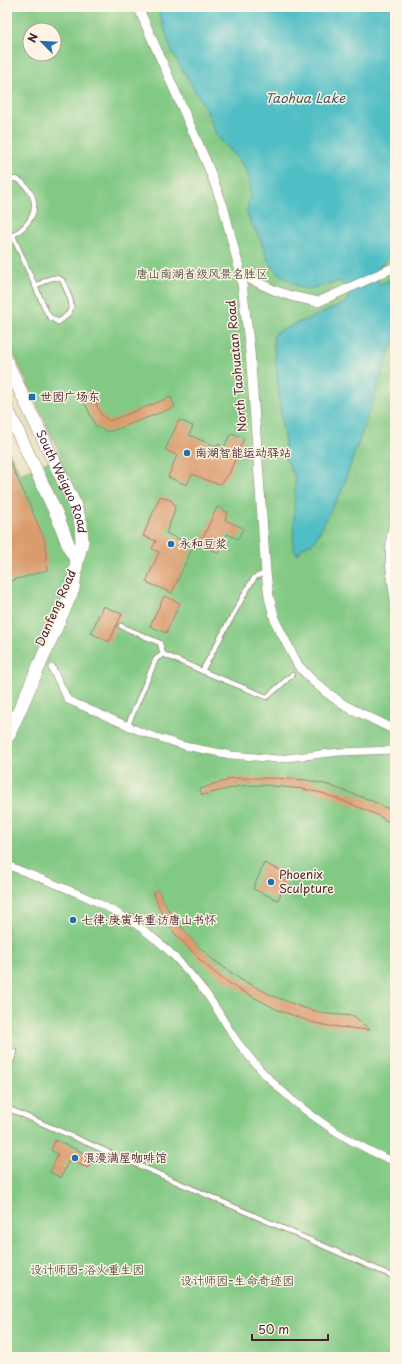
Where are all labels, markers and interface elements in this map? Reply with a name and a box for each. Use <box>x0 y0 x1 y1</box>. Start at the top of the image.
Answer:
north arrow <box>22 22 62 62</box>
text: N <box>23 30 42 45</box>
water label: Taohua Lake <box>265 88 346 107</box>
park label: 唐山南湖省级风景名胜区 <box>136 264 268 282</box>
street label: North Taohuatan Road <box>221 299 251 433</box>
place label: 世园广场东 <box>40 387 100 405</box>
marker: 世园广场东 <box>27 392 37 402</box>
street label: South Weiguo Road <box>32 427 92 534</box>
place label: 南湖智能运动驿站 <box>195 443 291 461</box>
marker: 南湖智能运动驿站 <box>182 448 192 458</box>
place label: 永和豆浆 <box>179 534 227 552</box>
marker: 永和豆浆 <box>166 539 176 549</box>
street label: Danfeng Road <box>30 566 80 649</box>
place label: Phoenix Sculpture <box>279 865 334 897</box>
marker: Phoenix Sculpture <box>266 877 276 887</box>
place label: 七律·庚寅年重访唐山书怀 <box>81 910 216 928</box>
marker: 七律·庚寅年重访唐山书怀 <box>68 915 78 925</box>
place label: 浪漫满屋咖啡馆 <box>83 1148 167 1166</box>
marker: 浪漫满屋咖啡馆 <box>70 1153 80 1163</box>
park label: 设计师园-浴火重生园 <box>30 1260 144 1278</box>
park label: 设计师园-生命奇迹园 <box>180 1271 294 1289</box>
scale bar <box>252 1316 328 1342</box>
text: 50 m <box>258 1320 289 1338</box>

